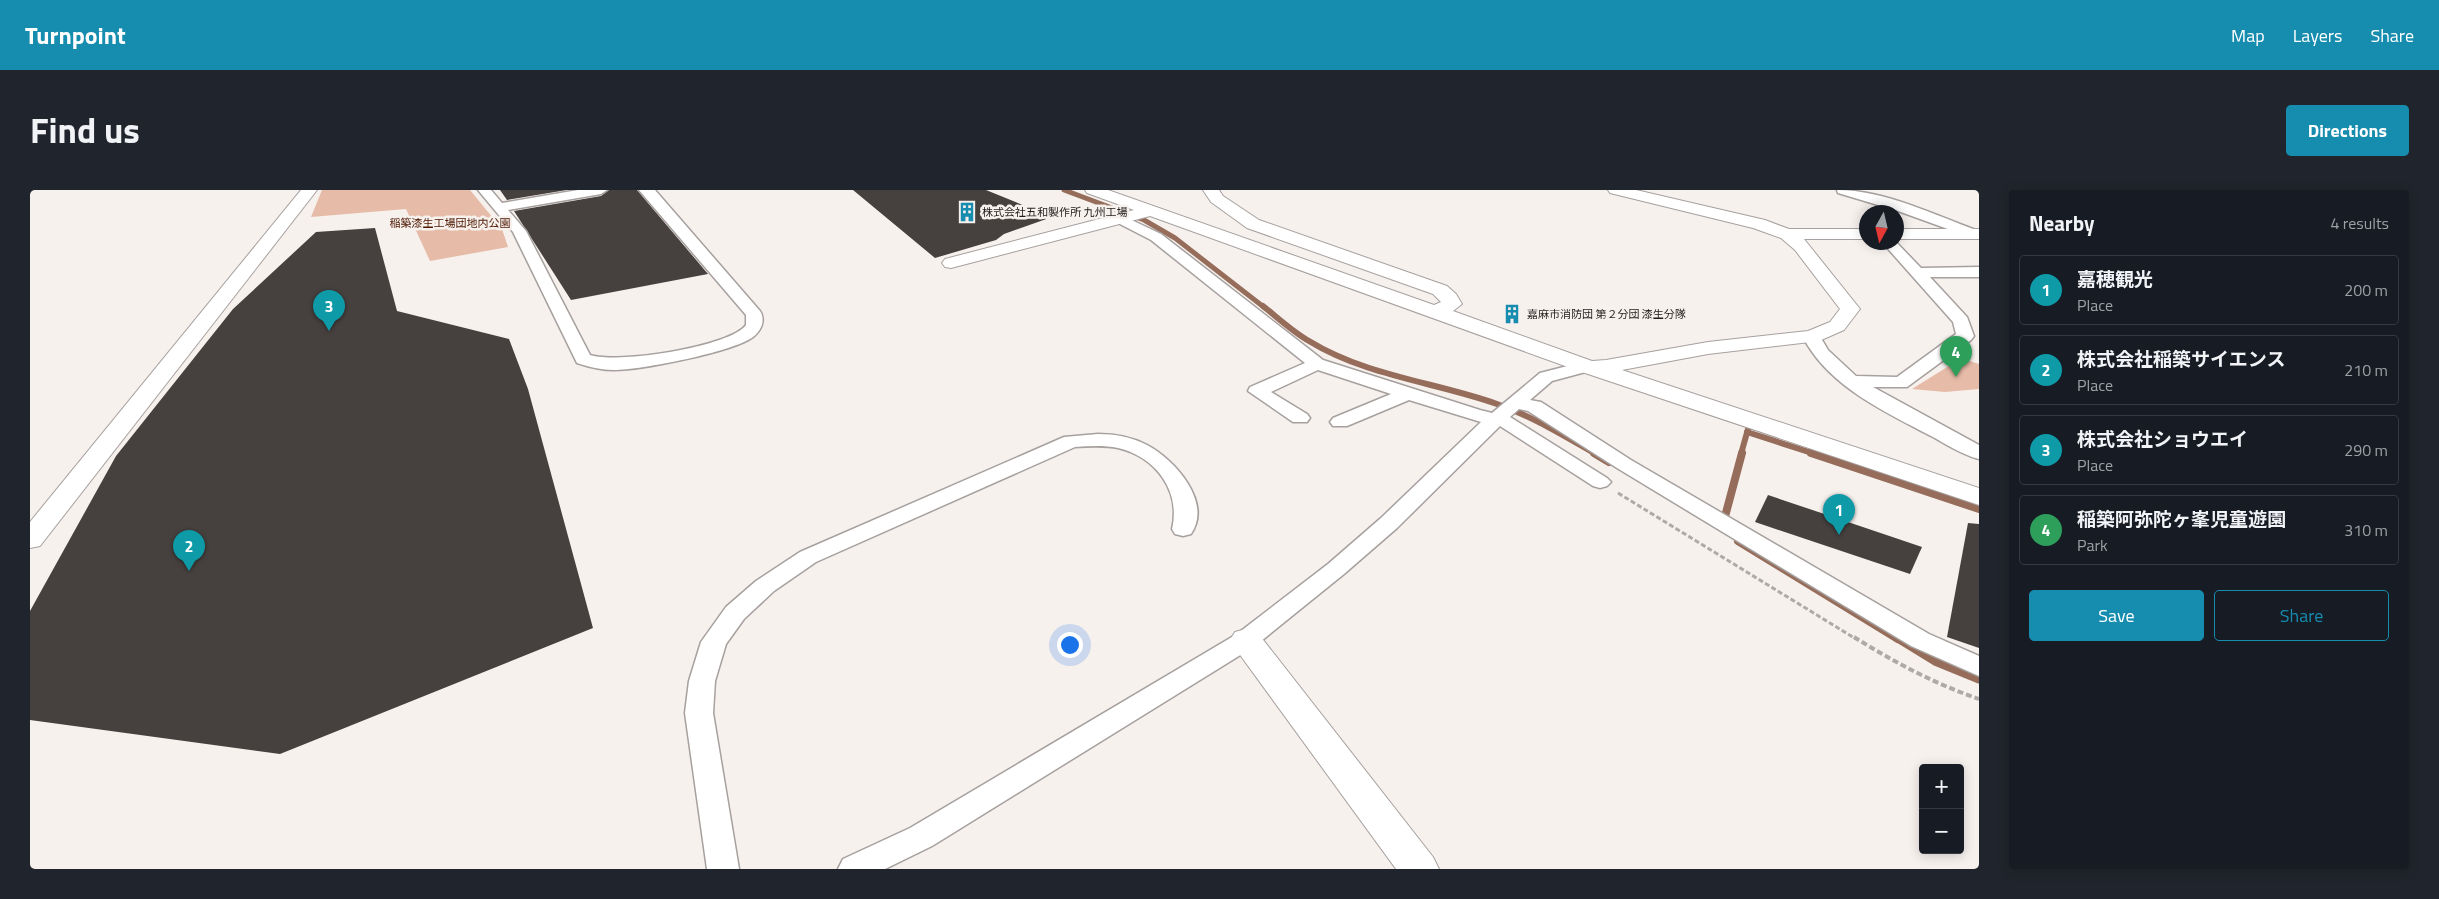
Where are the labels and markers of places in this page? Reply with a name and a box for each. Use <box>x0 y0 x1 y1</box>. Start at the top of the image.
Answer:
building icon: 株式会社五和製作所 九州工場 <box>956 201 978 223</box>
place label: 株式会社五和製作所 九州工場 <box>982 204 1127 220</box>
pin: 3 <box>313 290 345 331</box>
building icon: 嘉麻市消防団 第２分団 漆生分隊 <box>1501 303 1523 325</box>
place label: 嘉麻市消防団 第２分団 漆生分隊 <box>1527 306 1686 322</box>
pin: 4 <box>1940 336 1972 377</box>
pin: 1 <box>1823 494 1855 535</box>
pin: 2 <box>173 530 205 571</box>

